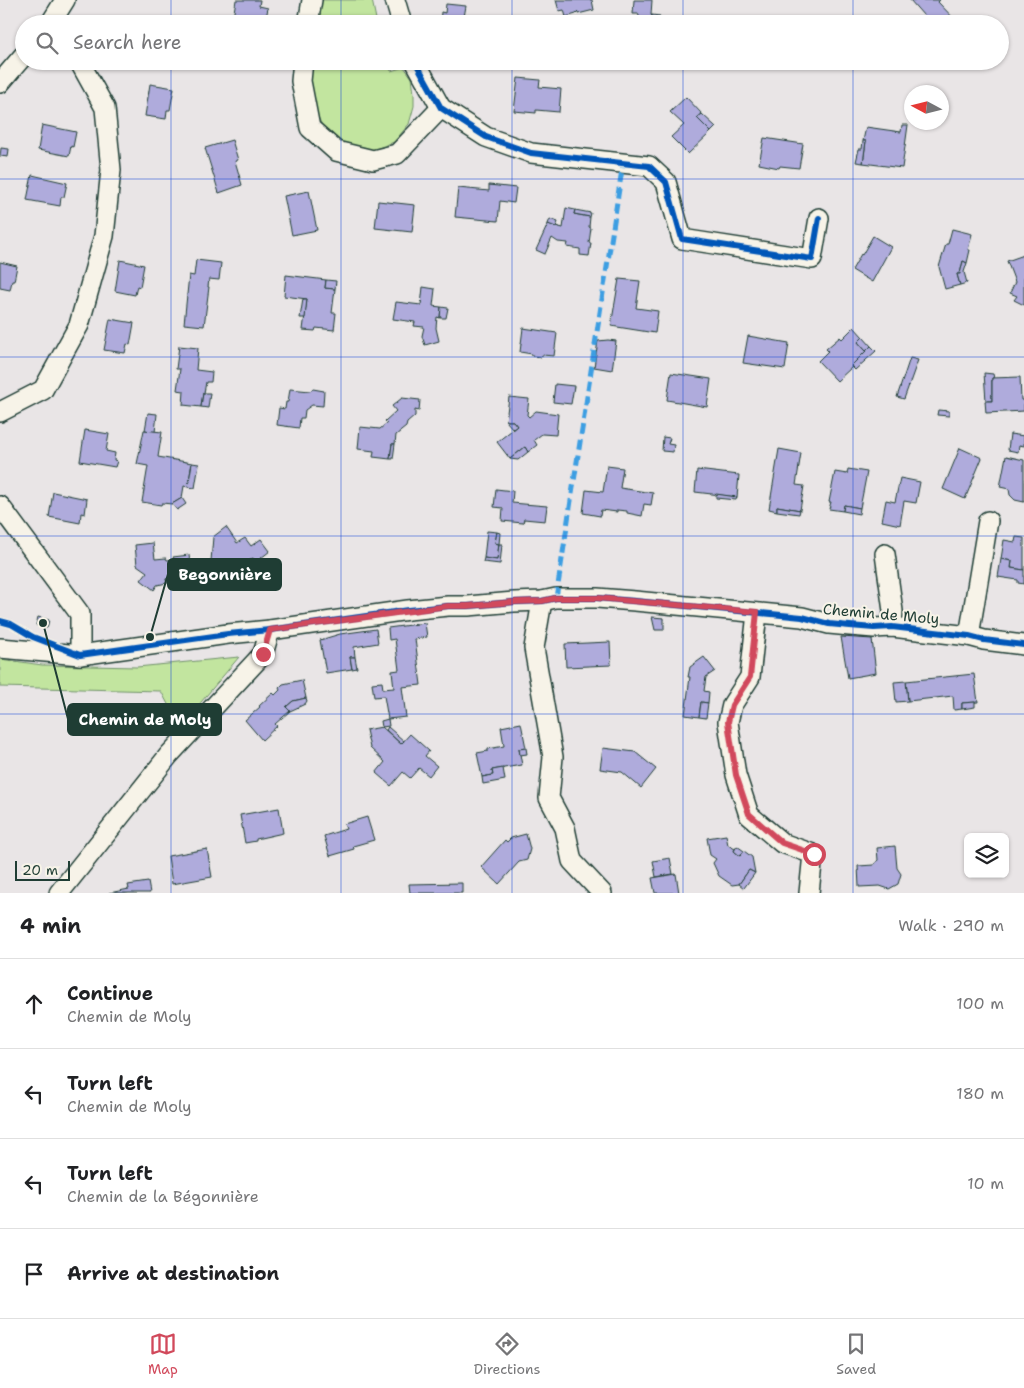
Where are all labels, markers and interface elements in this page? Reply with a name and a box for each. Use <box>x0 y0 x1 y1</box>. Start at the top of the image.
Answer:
search box <box>15 15 1009 70</box>
icon: search <box>33 29 61 57</box>
text: Search here <box>73 30 182 55</box>
north arrow <box>904 85 949 130</box>
callout: Begonnière <box>168 559 281 590</box>
text: Begonnière <box>178 564 272 585</box>
street label: Chemin de Moly <box>822 599 940 629</box>
route end <box>252 643 275 666</box>
callout: Chemin de Moly <box>68 704 221 735</box>
text: Chemin de Moly <box>79 709 211 730</box>
map controls <box>964 833 1009 878</box>
button: layers <box>964 833 1009 878</box>
route start <box>803 843 826 866</box>
scale bar <box>15 858 70 881</box>
text: 20 m <box>22 861 58 879</box>
text: 4 min <box>20 912 81 940</box>
text: Walk · 290 m <box>898 915 1004 936</box>
text: Continue <box>67 981 153 1006</box>
icon: ahead <box>20 990 48 1018</box>
text: 100 m <box>956 993 1004 1014</box>
text: Chemin de Moly <box>67 1006 192 1027</box>
text: Turn left <box>67 1071 153 1096</box>
icon: left <box>20 1080 48 1108</box>
text: 180 m <box>956 1083 1004 1104</box>
text: Chemin de Moly <box>67 1096 192 1117</box>
text: Turn left <box>67 1161 153 1186</box>
icon: left <box>20 1170 48 1198</box>
text: 10 m <box>967 1173 1004 1194</box>
text: Chemin de la Bégonnière <box>67 1186 259 1207</box>
icon: arrive <box>20 1260 48 1288</box>
text: Arrive at destination <box>67 1261 279 1286</box>
tab: Map <box>148 1330 178 1378</box>
tab: Directions <box>474 1330 540 1378</box>
tab: Saved <box>836 1330 876 1378</box>

